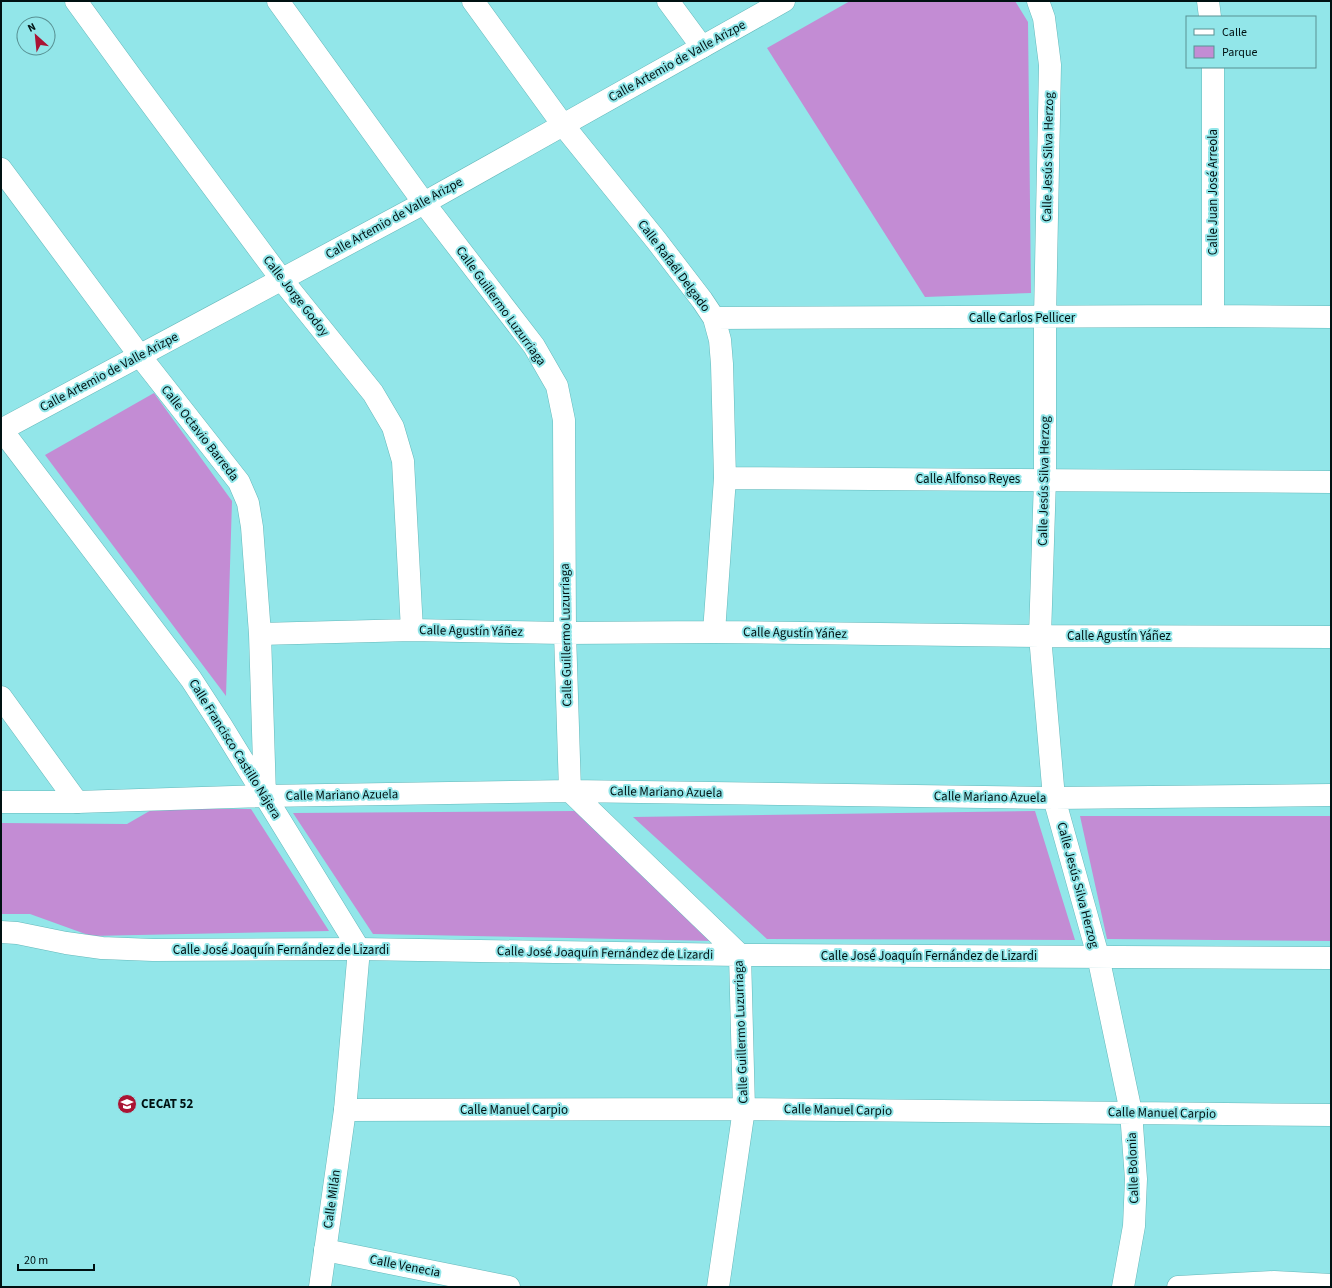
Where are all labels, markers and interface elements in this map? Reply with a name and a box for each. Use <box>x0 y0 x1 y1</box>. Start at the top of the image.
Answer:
north arrow <box>16 16 56 56</box>
street label: Calle Artemio de Valle Arizpe <box>605 16 749 106</box>
legend <box>1186 16 1316 68</box>
text: N <box>25 19 38 36</box>
text: Calle <box>1222 24 1247 41</box>
text: Parque <box>1222 44 1258 61</box>
street label: Calle Jesús Silva Herzog <box>1038 92 1058 222</box>
street label: Calle Juan José Arreola <box>1204 129 1222 255</box>
street label: Calle Artemio de Valle Arizpe <box>322 173 466 263</box>
street label: Calle Rafaél Delgado <box>633 216 715 316</box>
street label: Calle Guillermo Luzurriaga <box>452 243 550 369</box>
street label: Calle Jorge Godoy <box>259 252 333 340</box>
street label: Calle Carlos Pellicer <box>969 309 1076 327</box>
street label: Calle Artemio de Valle Arizpe <box>37 328 181 416</box>
street label: Calle Octavio Barreda <box>157 381 243 485</box>
street label: Calle Jesús Silva Herzog <box>1034 416 1054 546</box>
street label: Calle Alfonso Reyes <box>916 470 1021 488</box>
street label: Calle Guillermo Luzurriaga <box>556 563 576 707</box>
street label: Calle Agustín Yáñez <box>419 621 524 641</box>
street label: Calle Agustín Yáñez <box>743 623 848 643</box>
street label: Calle Agustín Yáñez <box>1067 627 1171 645</box>
street label: Calle Francisco Castillo Nájera <box>184 676 286 822</box>
street label: Calle Mariano Azuela <box>610 782 722 802</box>
street label: Calle Mariano Azuela <box>286 785 398 805</box>
street label: Calle Mariano Azuela <box>934 787 1046 807</box>
street label: Calle Jesús Silva Herzog <box>1053 820 1104 950</box>
street label: Calle José Joaquín Fernández de Lizardi <box>173 941 389 959</box>
street label: Calle José Joaquín Fernández de Lizardi <box>497 942 713 964</box>
street label: Calle José Joaquín Fernández de Lizardi <box>821 947 1037 965</box>
street label: Calle Guillermo Luzurriaga <box>730 960 752 1104</box>
school or university icon: CECAT 52 <box>116 1093 138 1115</box>
place label: CECAT 52 <box>141 1095 193 1113</box>
street label: Calle Manuel Carpio <box>784 1100 892 1120</box>
street label: Calle Manuel Carpio <box>460 1101 568 1119</box>
street label: Calle Manuel Carpio <box>1108 1103 1216 1123</box>
street label: Calle Bolonia <box>1123 1132 1143 1204</box>
street label: Calle Milán <box>319 1168 345 1230</box>
scale bar <box>18 1246 94 1272</box>
street label: Calle Venecia <box>368 1250 442 1282</box>
text: 20 m <box>24 1252 48 1269</box>

